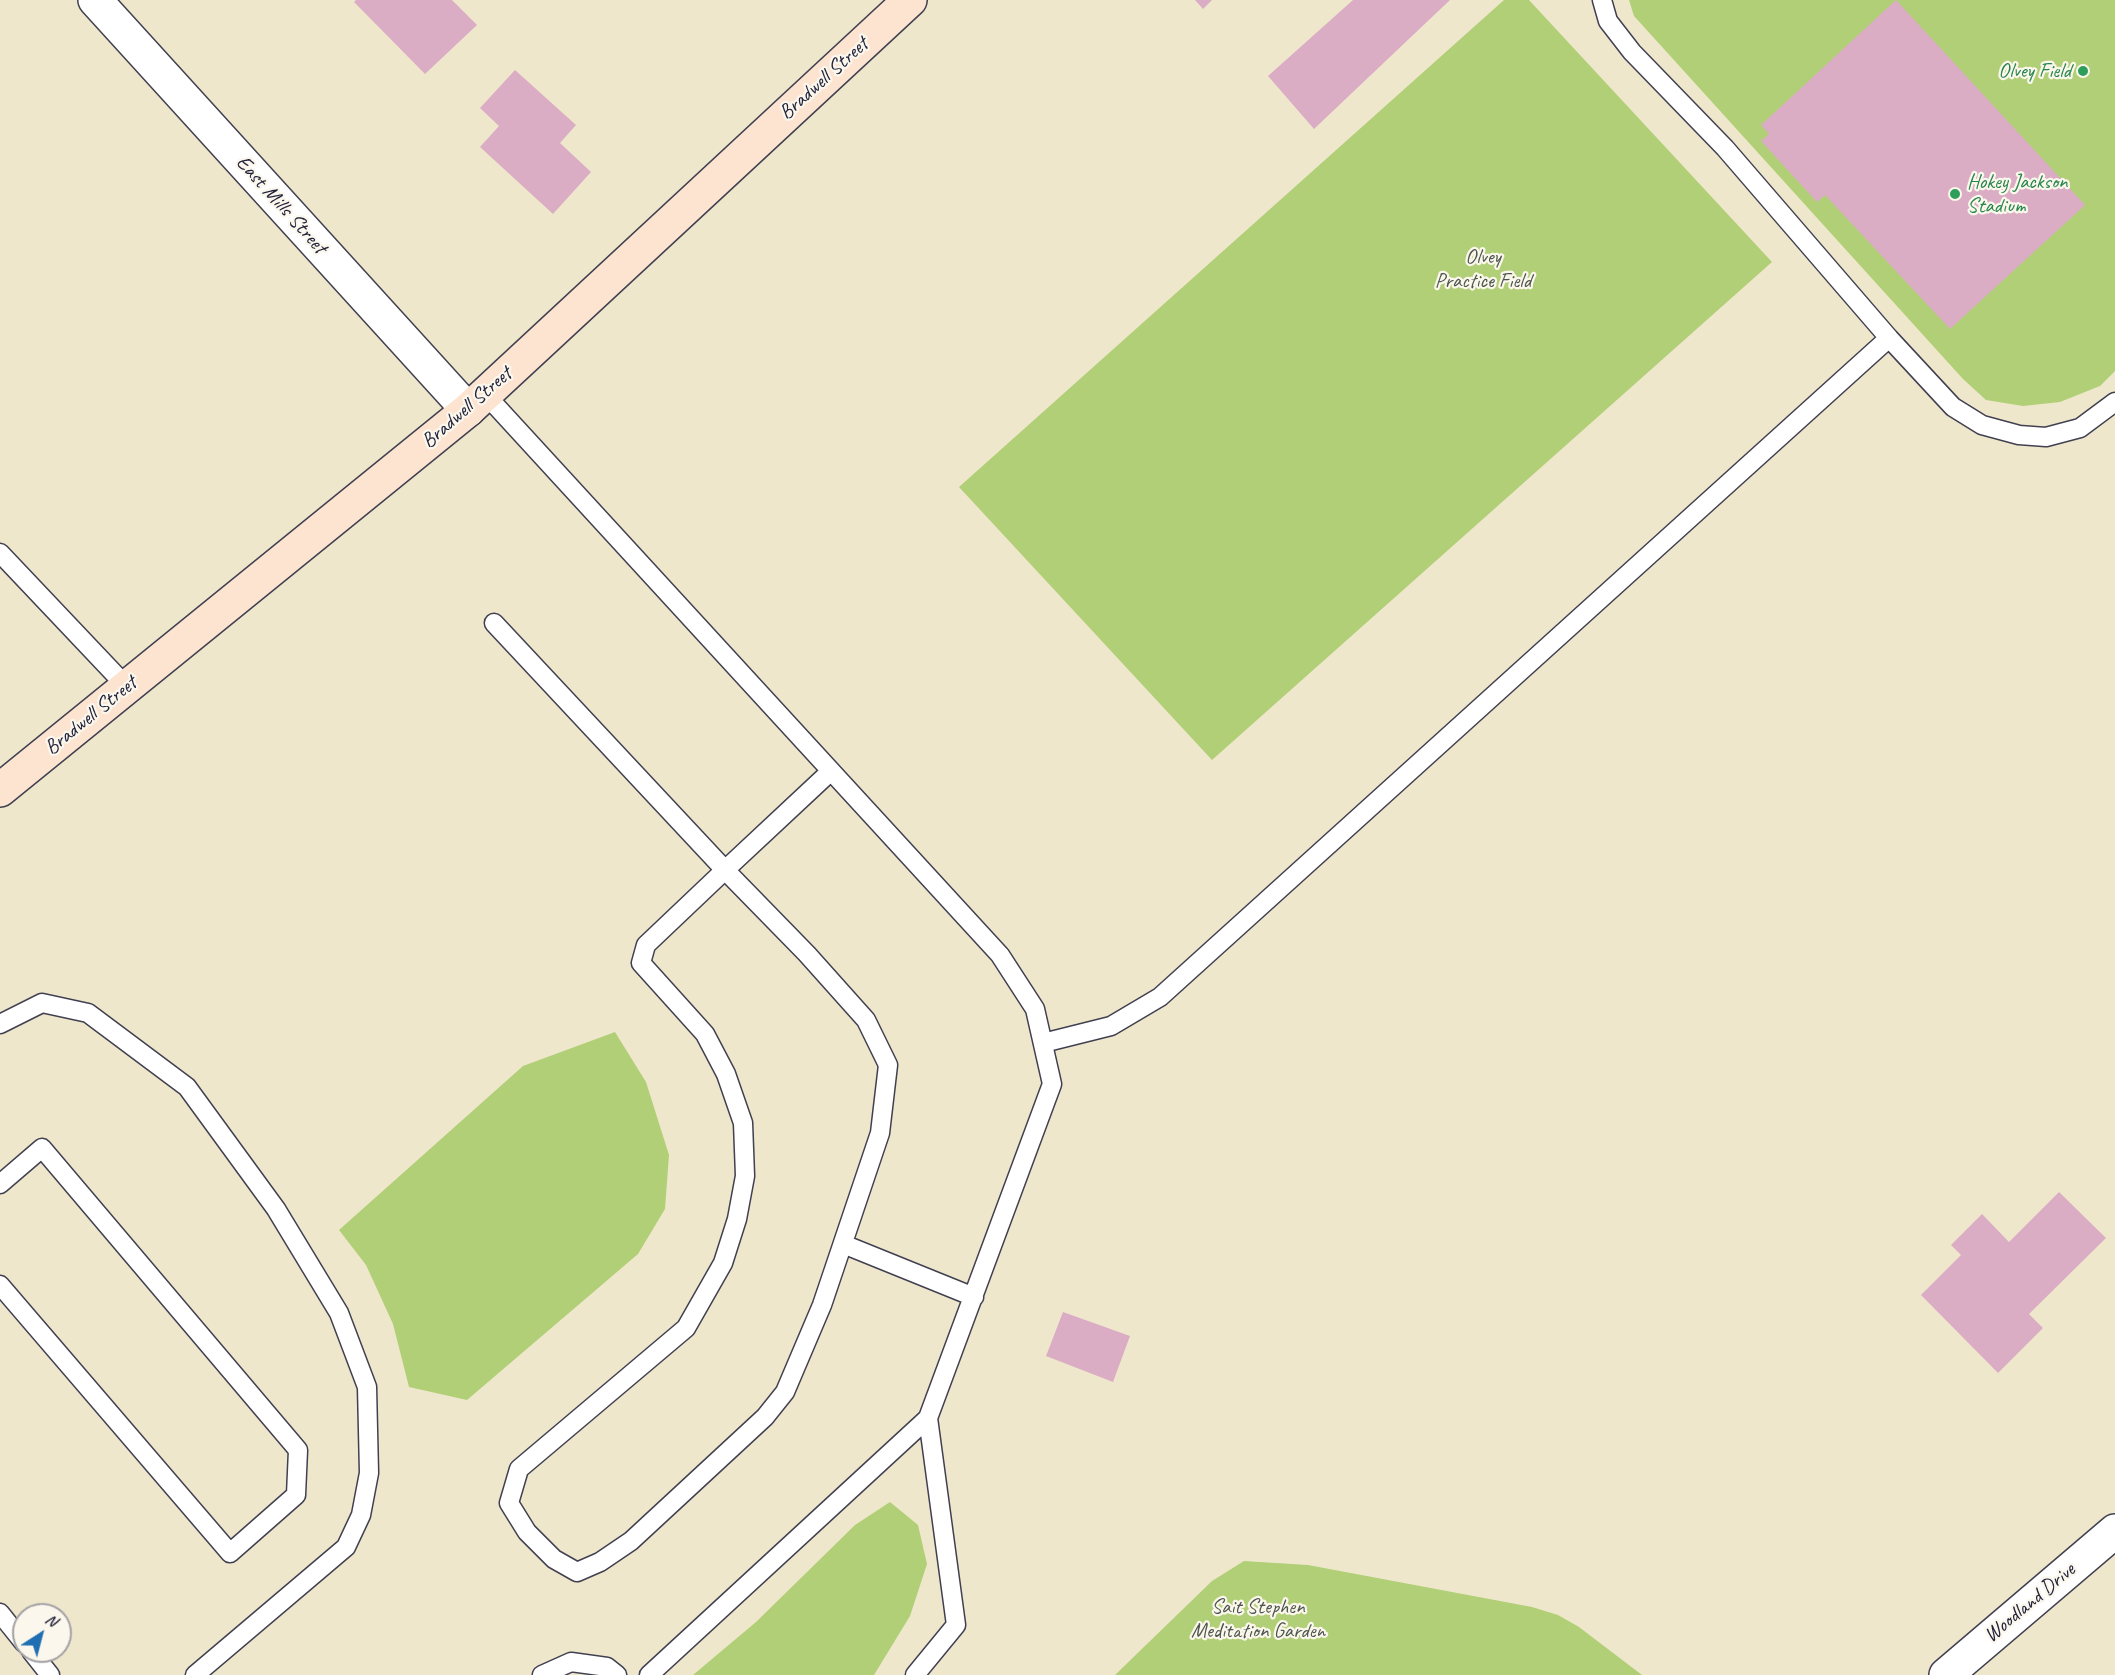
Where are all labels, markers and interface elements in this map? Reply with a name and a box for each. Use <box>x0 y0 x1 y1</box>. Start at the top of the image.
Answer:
street label: Bradwell Street <box>774 32 874 126</box>
place label: Olvey Field <box>1998 58 2071 84</box>
marker: Olvey Field <box>2076 64 2090 78</box>
street label: East Mills Street <box>230 151 332 259</box>
place label: Hokey Jackson Stadium <box>1967 169 2068 219</box>
marker: Hokey Jackson Stadium <box>1948 187 1962 201</box>
park label: Olvey Practice Field <box>1435 244 1531 294</box>
street label: Bradwell Street <box>417 362 517 454</box>
street label: Bradwell Street <box>40 671 142 761</box>
street label: Woodland Drive <box>1979 1558 2081 1648</box>
park label: Sait Stephen Meditation Garden <box>1191 1594 1325 1644</box>
north arrow <box>12 1603 72 1663</box>
text: N <box>42 1609 61 1631</box>

